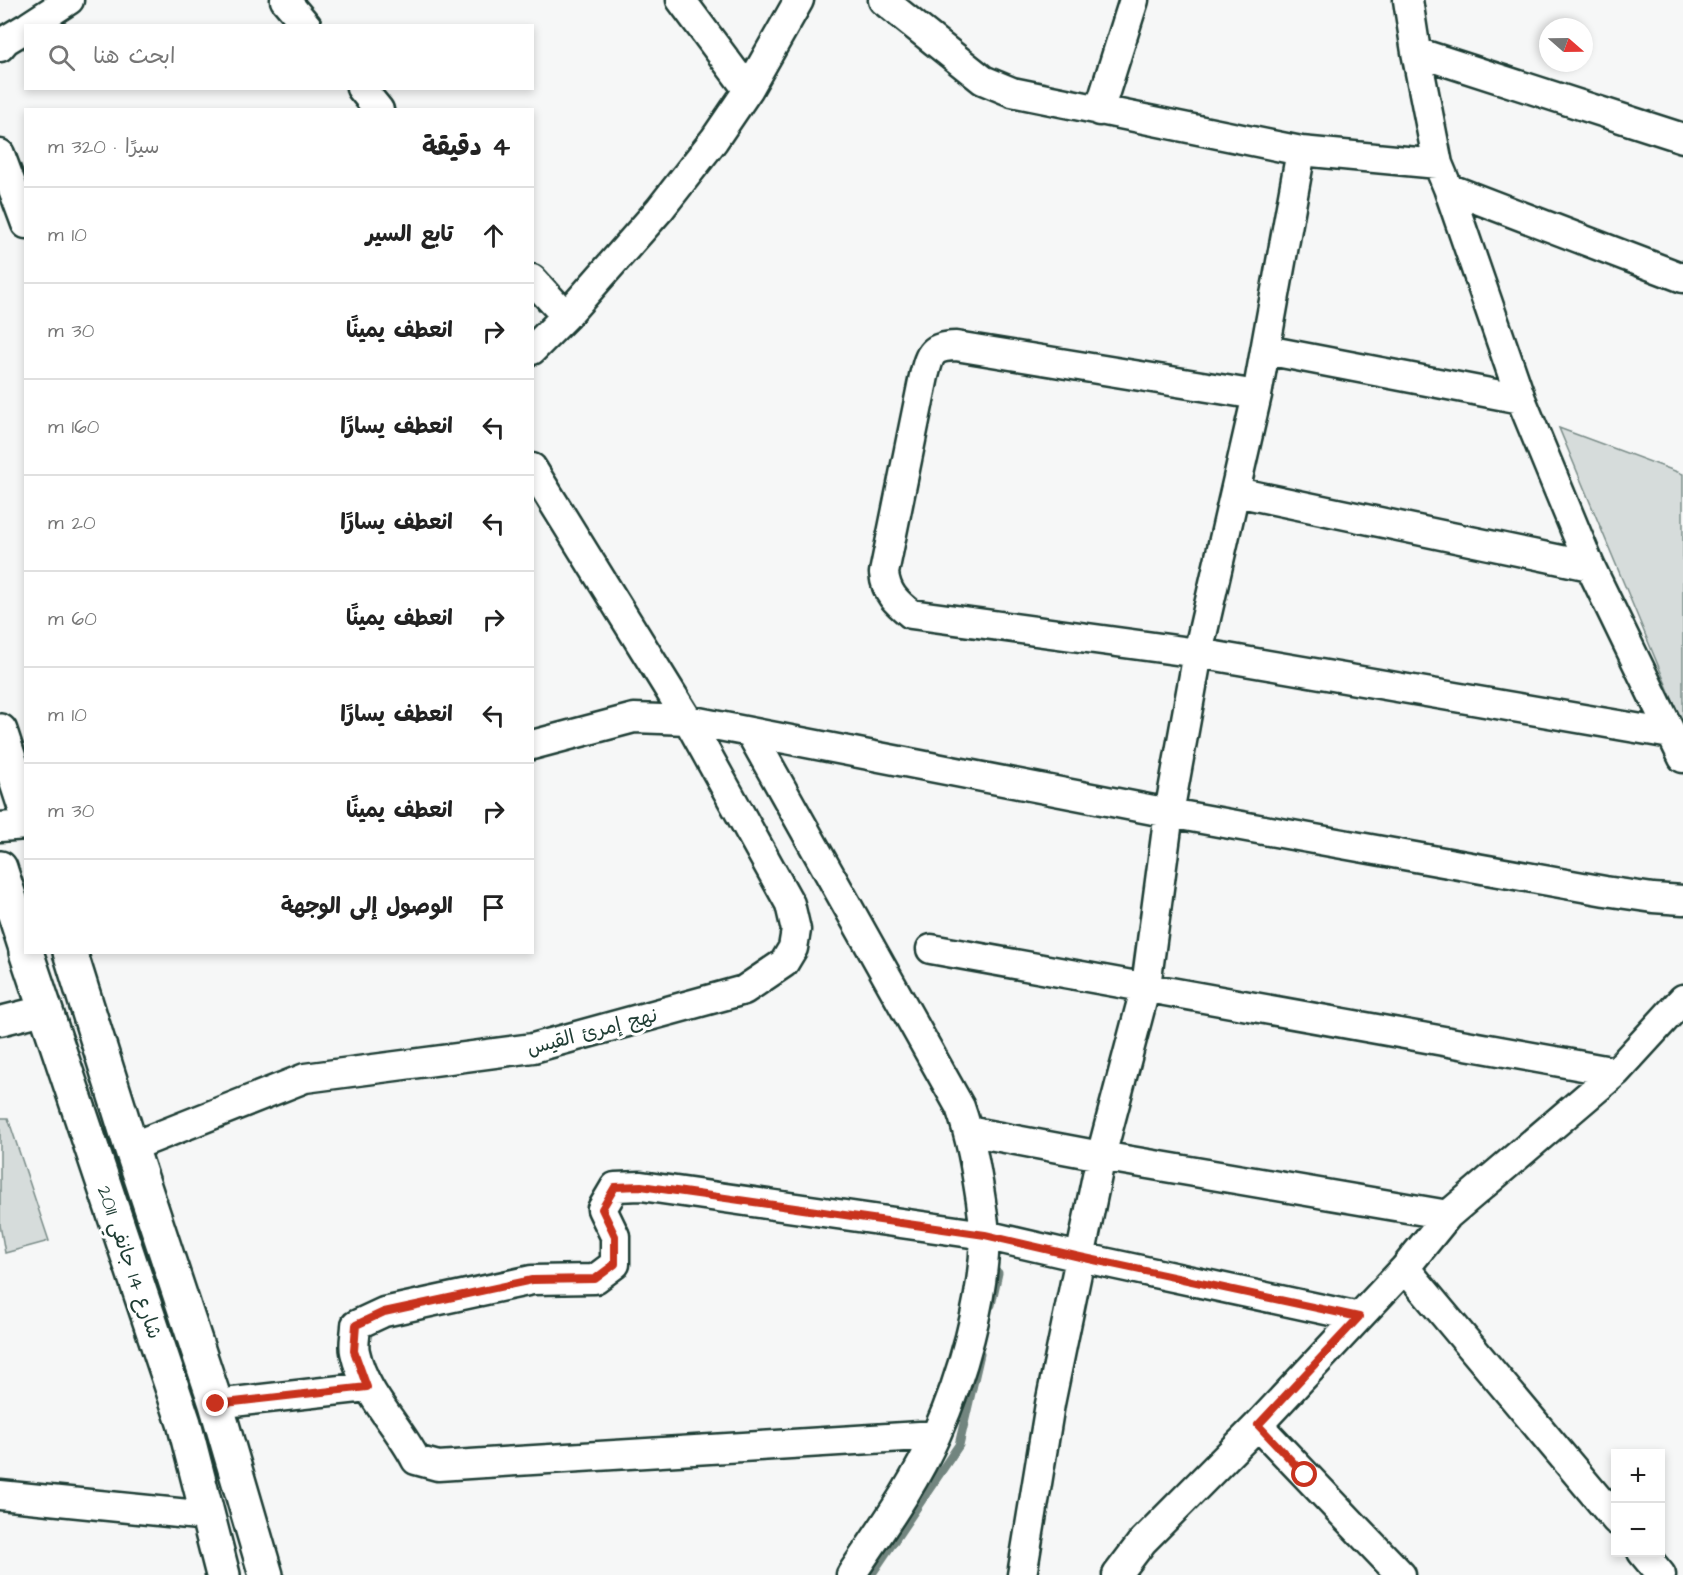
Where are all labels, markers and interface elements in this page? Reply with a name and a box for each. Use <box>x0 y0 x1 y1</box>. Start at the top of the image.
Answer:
north arrow <box>1539 18 1593 72</box>
search box <box>24 24 534 90</box>
icon: search <box>45 41 78 74</box>
text: ابحث هنا <box>93 41 175 72</box>
text: 4 دقيقة <box>422 129 510 165</box>
text: سيرًا · 320 m <box>48 133 159 161</box>
text: تابع السير <box>366 219 453 250</box>
icon: ahead <box>477 219 510 252</box>
text: 10 m <box>48 221 87 249</box>
text: انعطف يمينًا <box>346 315 453 346</box>
icon: right <box>477 315 510 348</box>
text: 30 m <box>48 317 94 345</box>
text: انعطف يسارًا <box>340 411 453 442</box>
icon: left <box>477 411 510 444</box>
text: 160 m <box>48 413 99 441</box>
text: انعطف يسارًا <box>340 507 453 538</box>
icon: left <box>477 507 510 540</box>
text: 20 m <box>48 509 96 537</box>
text: انعطف يمينًا <box>346 603 453 634</box>
icon: right <box>477 603 510 636</box>
text: 60 m <box>48 605 97 633</box>
text: انعطف يسارًا <box>340 699 453 730</box>
icon: left <box>477 699 510 732</box>
text: 10 m <box>48 701 87 729</box>
text: انعطف يمينًا <box>346 795 453 826</box>
icon: right <box>477 795 510 828</box>
text: 30 m <box>48 797 94 825</box>
text: الوصول إلى الوجهة <box>281 891 453 922</box>
icon: arrive <box>477 891 510 924</box>
street label: نهج إمرئ القيس <box>524 1001 661 1063</box>
street label: شارع 14 جانفي 2011 <box>87 1182 168 1344</box>
route end <box>202 1390 228 1416</box>
map controls <box>1611 1449 1665 1557</box>
button: + <box>1611 1449 1665 1503</box>
route start <box>1291 1461 1317 1487</box>
button: − <box>1611 1503 1665 1557</box>

